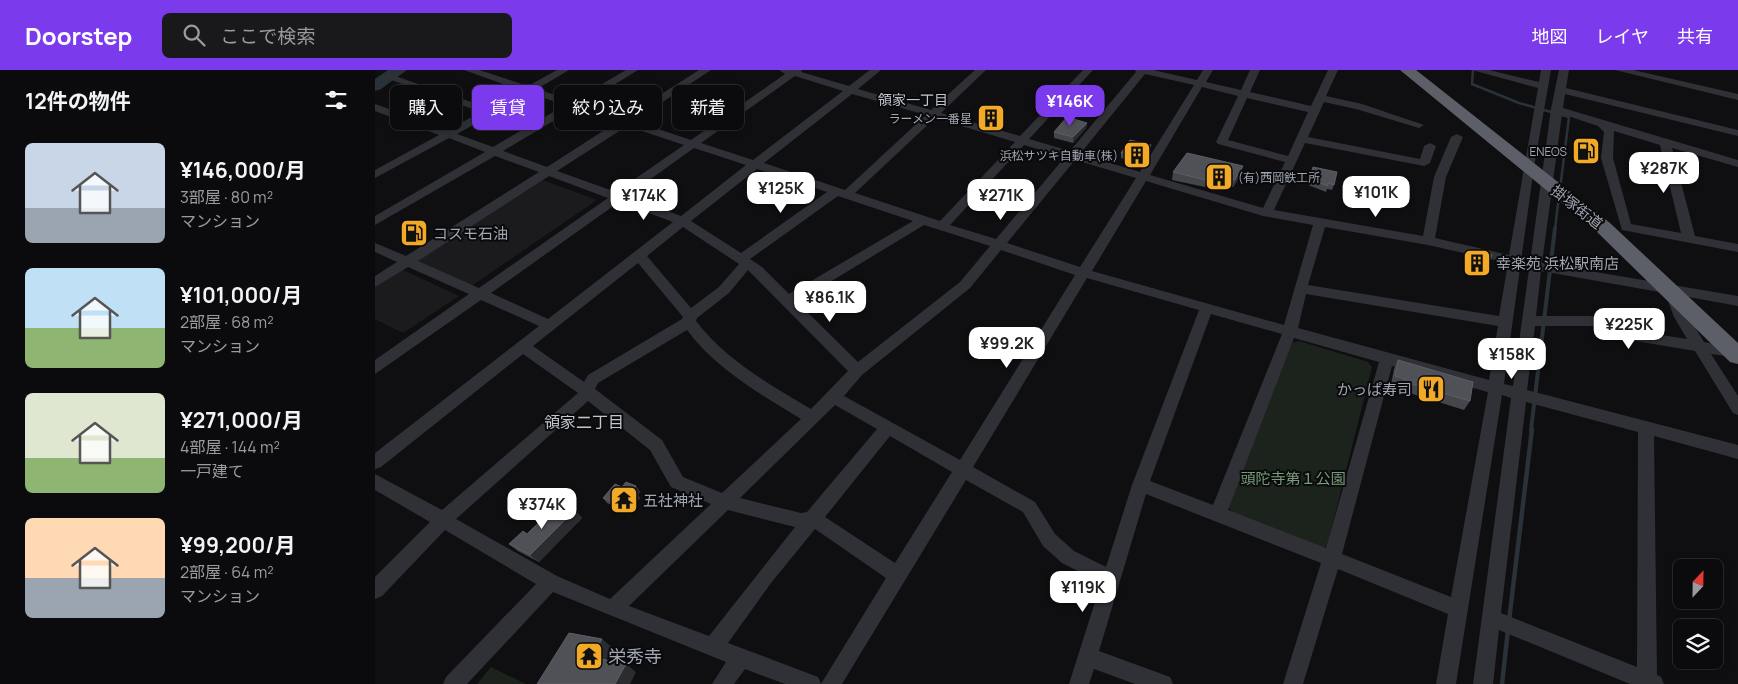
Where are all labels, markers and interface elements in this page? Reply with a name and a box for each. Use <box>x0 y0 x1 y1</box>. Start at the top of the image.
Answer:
search box <box>162 13 512 58</box>
text: Doorstep <box>25 19 132 52</box>
icon: search <box>180 21 208 49</box>
text: ここで検索 <box>220 23 315 49</box>
text: 地図 <box>1532 24 1568 48</box>
text: レイヤ <box>1596 24 1649 48</box>
text: 共有 <box>1677 24 1713 48</box>
chip: 購入 <box>390 85 462 130</box>
chip: 賃貸 <box>472 85 544 130</box>
chip: 絞り込み <box>554 85 662 130</box>
chip: 新着 <box>672 85 744 130</box>
pin: ¥146K <box>1035 85 1105 127</box>
icon: filters <box>322 86 350 114</box>
text: 12件の物件 <box>25 87 131 115</box>
district label: 領家一丁目 <box>878 90 948 109</box>
text: ¥146K <box>1047 90 1093 112</box>
building icon: ラーメン一番星 <box>976 103 1006 133</box>
place label: ラーメン一番星 <box>888 110 972 127</box>
fuel station icon: ENEOS <box>1571 136 1601 166</box>
building icon: 浜松サツキ自動車(株) <box>1122 140 1152 170</box>
place label: ENEOS <box>1529 143 1567 160</box>
place label: 浜松サツキ自動車(株) <box>1000 147 1118 164</box>
pin: ¥287K <box>1629 152 1699 194</box>
text: ¥146,000/月 <box>180 156 306 184</box>
text: ¥287K <box>1640 157 1688 179</box>
building icon: (有)西岡鉄工所 <box>1204 162 1234 192</box>
icon: home <box>65 163 125 223</box>
place label: (有)西岡鉄工所 <box>1238 169 1320 186</box>
pin: ¥125K <box>746 172 816 214</box>
pin: ¥101K <box>1341 176 1411 218</box>
text: ¥125K <box>758 177 804 199</box>
pin: ¥174K <box>609 178 679 221</box>
pin: ¥271K <box>966 178 1036 221</box>
street label: 掛塚街道 <box>1547 180 1607 234</box>
text: ¥101K <box>1354 181 1398 203</box>
text: ¥174K <box>622 184 666 206</box>
text: ¥271K <box>978 184 1024 206</box>
text: 3部屋 · 80 m² <box>180 186 273 208</box>
text: マンション <box>180 210 260 232</box>
fuel station icon: コスモ石油 <box>399 218 429 248</box>
place label: コスモ石油 <box>433 223 508 244</box>
building icon: 幸楽苑 浜松駅南店 <box>1462 248 1492 278</box>
place label: 幸楽苑 浜松駅南店 <box>1496 253 1619 274</box>
pin: ¥86.1K <box>789 280 871 323</box>
text: ¥101,000/月 <box>180 281 302 309</box>
text: ¥86.1K <box>805 286 855 308</box>
icon: home <box>65 288 125 348</box>
pin: ¥225K <box>1594 308 1664 350</box>
text: 2部屋 · 68 m² <box>180 311 274 333</box>
text: ¥225K <box>1605 313 1653 335</box>
pin: ¥99.2K <box>966 326 1048 369</box>
text: ¥99.2K <box>980 332 1034 354</box>
text: マンション <box>180 335 260 357</box>
pin: ¥158K <box>1477 338 1547 380</box>
text: ¥158K <box>1489 343 1535 365</box>
restaurant icon: かっぱ寿司 <box>1416 374 1446 404</box>
place label: かっぱ寿司 <box>1337 379 1412 400</box>
text: ¥271,000/月 <box>180 406 303 434</box>
district label: 領家二丁目 <box>544 411 624 433</box>
icon: home <box>65 413 125 473</box>
text: 4部屋 · 144 m² <box>180 436 280 458</box>
text: 一戸建て <box>180 460 244 482</box>
park label: 頭陀寺第１公園 <box>1240 468 1346 489</box>
temple icon: 五社神社 <box>609 485 639 515</box>
pin: ¥374K <box>507 488 577 530</box>
place label: 五社神社 <box>643 490 703 511</box>
text: ¥374K <box>518 493 566 515</box>
text: ¥99,200/月 <box>180 531 295 559</box>
icon: home <box>65 538 125 598</box>
north arrow <box>1673 559 1723 609</box>
map controls <box>1673 559 1723 669</box>
text: 2部屋 · 64 m² <box>180 561 274 583</box>
pin: ¥119K <box>1048 570 1118 613</box>
text: ¥119K <box>1061 576 1105 598</box>
text: マンション <box>180 585 260 607</box>
button: layers <box>1673 619 1723 669</box>
temple icon: 栄秀寺 <box>574 641 604 671</box>
place label: 栄秀寺 <box>608 644 662 668</box>

